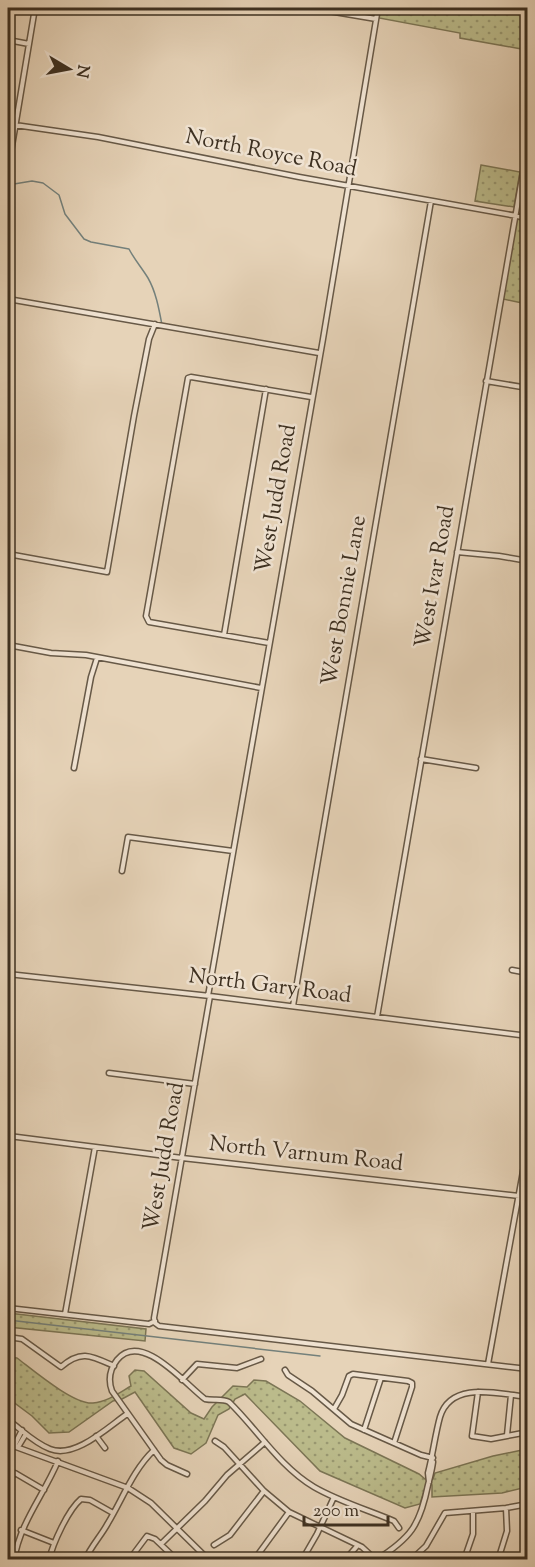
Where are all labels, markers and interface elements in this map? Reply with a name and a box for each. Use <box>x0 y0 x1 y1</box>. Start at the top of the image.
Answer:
north arrow <box>39 39 99 99</box>
text: N <box>69 63 94 80</box>
street label: North Royce Road <box>182 122 360 186</box>
street label: West Judd Road <box>248 422 306 576</box>
street label: West Ivar Road <box>408 503 464 651</box>
street label: West Bonnie Lane <box>314 513 376 689</box>
street label: North Gary Road <box>187 961 353 1013</box>
street label: West Judd Road <box>136 1080 194 1234</box>
street label: North Varnum Road <box>207 1129 405 1181</box>
scale bar <box>304 1489 388 1527</box>
text: 200 m <box>313 1499 359 1525</box>

